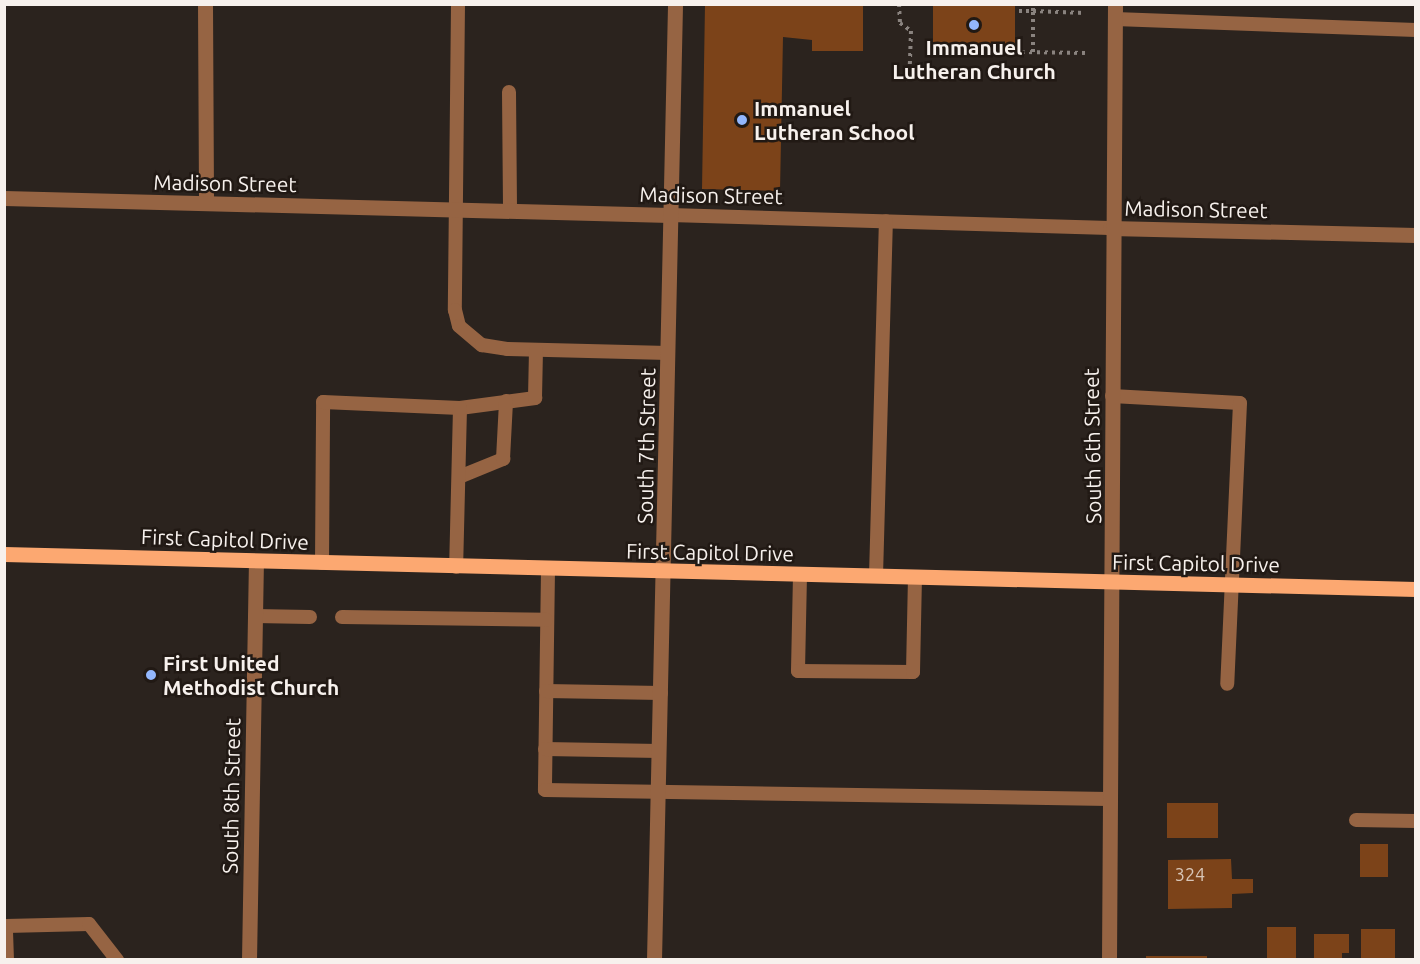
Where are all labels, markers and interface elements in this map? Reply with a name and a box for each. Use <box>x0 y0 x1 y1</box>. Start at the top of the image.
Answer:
marker: Immanuel Lutheran Church <box>967 18 981 32</box>
place label: Immanuel Lutheran Church <box>892 34 1056 84</box>
place label: Immanuel Lutheran School <box>754 95 915 145</box>
marker: Immanuel Lutheran School <box>735 113 749 127</box>
street label: Madison Street <box>153 169 297 197</box>
street label: Madison Street <box>639 181 783 209</box>
street label: Madison Street <box>1124 195 1268 223</box>
street label: South 7th Street <box>632 368 660 524</box>
street label: South 6th Street <box>1078 368 1106 524</box>
street label: First Capitol Drive <box>141 523 309 555</box>
street label: First Capitol Drive <box>626 538 794 566</box>
street label: First Capitol Drive <box>1112 549 1280 577</box>
place label: First United Methodist Church <box>163 650 339 700</box>
marker: First United Methodist Church <box>144 668 158 682</box>
street label: South 8th Street <box>217 718 245 874</box>
house number: 324 <box>1175 863 1205 885</box>

